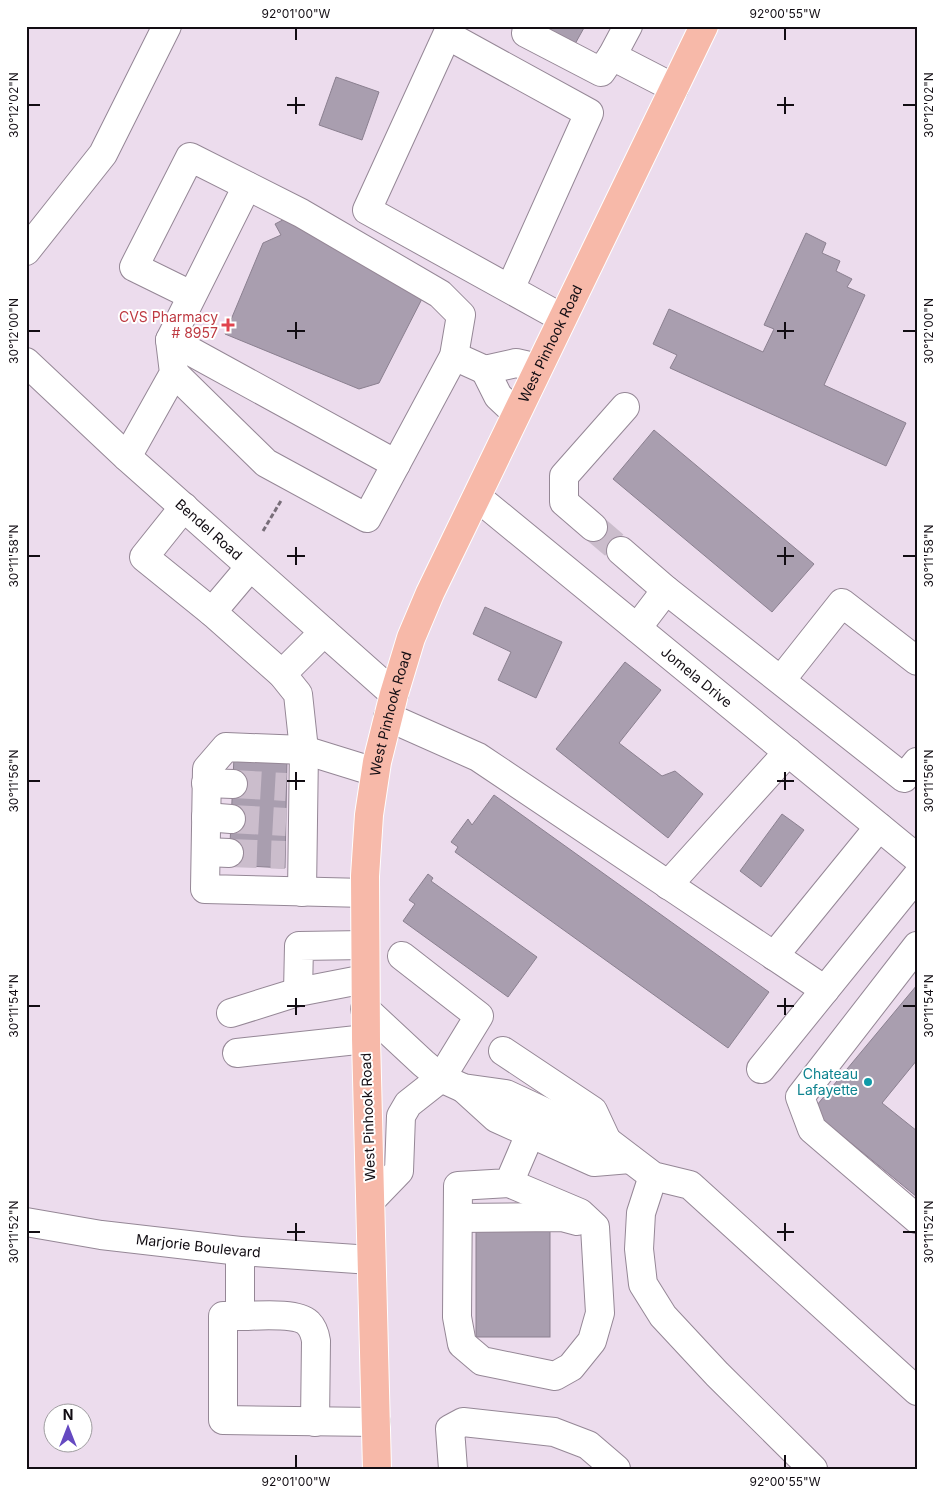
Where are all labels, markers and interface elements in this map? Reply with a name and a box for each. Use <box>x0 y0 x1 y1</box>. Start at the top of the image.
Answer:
text: 92°01'00"W <box>262 6 331 21</box>
text: 92°00'55"W <box>750 6 821 21</box>
text: 30°12'02"N <box>6 72 21 138</box>
text: 30°12'02"N <box>921 72 936 138</box>
street label: West Pinhook Road <box>514 282 585 405</box>
text: 30°12'00"N <box>6 298 21 364</box>
text: 30°12'00"N <box>921 298 936 364</box>
place label: CVS Pharmacy # 8957 <box>119 308 218 341</box>
marker: CVS Pharmacy # 8957 <box>222 319 234 331</box>
street label: Bendel Road <box>172 495 246 563</box>
text: 30°11'58"N <box>6 524 21 588</box>
text: 30°11'58"N <box>921 524 936 588</box>
street label: Jomela Drive <box>658 643 736 711</box>
street label: West Pinhook Road <box>366 649 414 777</box>
text: 30°11'56"N <box>6 749 21 813</box>
text: 30°11'56"N <box>921 749 936 813</box>
text: 30°11'54"N <box>6 974 21 1038</box>
text: 30°11'54"N <box>921 974 936 1038</box>
street label: West Pinhook Road <box>357 1053 378 1181</box>
place label: Chateau Lafayette <box>797 1065 858 1098</box>
marker: Chateau Lafayette <box>862 1076 874 1088</box>
text: 30°11'52"N <box>6 1200 21 1264</box>
text: 30°11'52"N <box>921 1200 936 1264</box>
street label: Marjorie Boulevard <box>135 1230 261 1260</box>
north arrow <box>42 1402 92 1452</box>
text: N <box>63 1406 73 1423</box>
text: 92°01'00"W <box>262 1474 331 1489</box>
text: 92°00'55"W <box>750 1474 821 1489</box>

